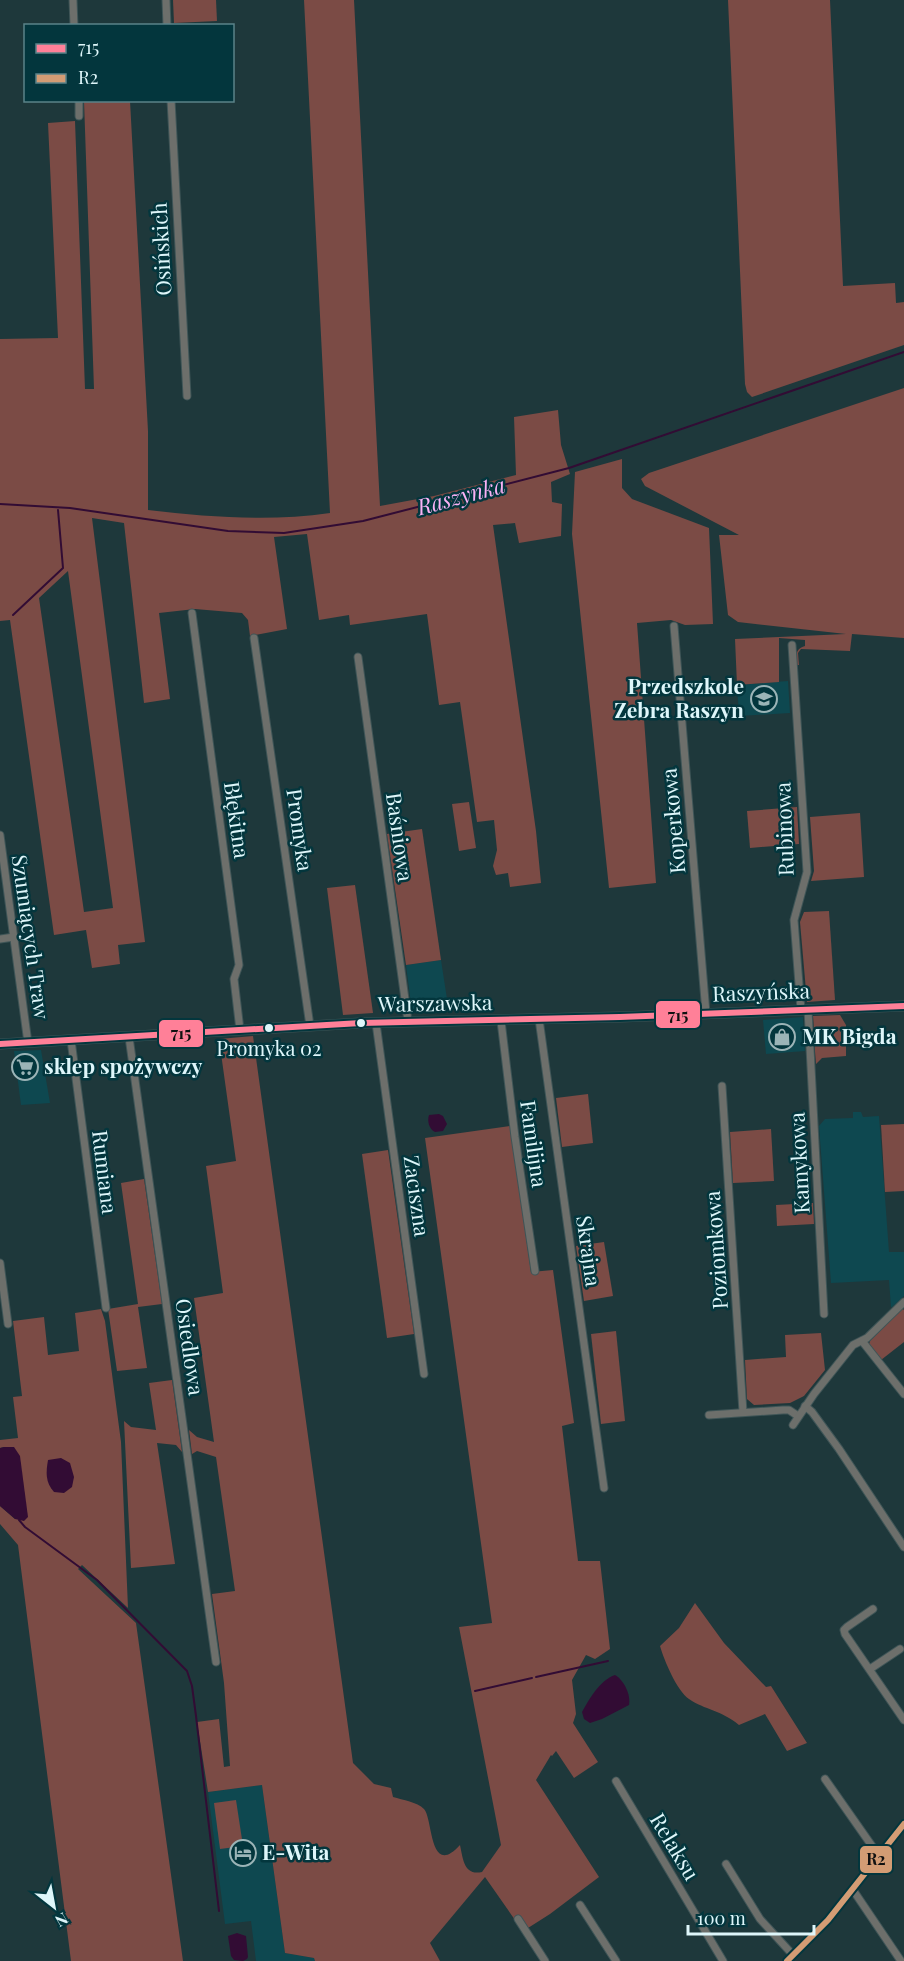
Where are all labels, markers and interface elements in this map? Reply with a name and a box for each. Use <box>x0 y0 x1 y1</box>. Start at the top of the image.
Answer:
legend <box>24 24 234 102</box>
text: 715 <box>78 35 99 59</box>
text: R2 <box>78 65 98 89</box>
street label: Osińskich <box>144 201 176 296</box>
water label: Raszynka <box>412 469 508 521</box>
place label: Przedszkole Zebra Raszyn <box>614 671 744 723</box>
school or university icon: Przedszkole Zebra Raszyn <box>749 684 779 714</box>
street label: Koperkowa <box>653 767 691 875</box>
street label: Błękitna <box>219 779 257 861</box>
street label: Rubinowa <box>767 781 799 877</box>
street label: Promyka <box>281 787 321 873</box>
street label: Baśniowa <box>381 790 421 884</box>
street label: Szumiących Traw <box>7 853 57 1021</box>
street label: Raszyńska <box>712 975 811 1007</box>
street label: Warszawska <box>376 987 493 1017</box>
line badge: 715 <box>655 1000 701 1029</box>
text: 715 <box>668 1004 688 1025</box>
unlabelled marker <box>355 1017 367 1029</box>
line badge: 715 <box>158 1019 204 1048</box>
place label: MK Bigda <box>802 1021 897 1049</box>
text: 715 <box>171 1022 191 1043</box>
marker: Promyka 02 <box>263 1022 275 1034</box>
shop icon: MK Bigda <box>767 1022 797 1052</box>
place label: Promyka 02 <box>216 1034 322 1061</box>
place label: sklep spożywczy <box>44 1051 202 1079</box>
supermarket icon: sklep spożywczy <box>10 1052 40 1082</box>
street label: Familijna <box>515 1098 555 1190</box>
street label: Kamykowa <box>781 1111 815 1215</box>
street label: Rumiana <box>87 1128 125 1216</box>
street label: Zaciszna <box>398 1153 438 1239</box>
street label: Poziomkowa <box>697 1189 733 1310</box>
street label: Skrajna <box>571 1213 609 1289</box>
street label: Osiedlowa <box>170 1296 212 1398</box>
street label: Relaksu <box>645 1807 707 1885</box>
place label: E-Wita <box>262 1837 330 1865</box>
hotel icon: E-Wita <box>228 1838 258 1868</box>
line badge: R2 <box>859 1845 893 1874</box>
text: R2 <box>866 1848 886 1869</box>
north arrow <box>24 1877 84 1937</box>
scale bar <box>688 1898 814 1936</box>
text: 100 m <box>697 1906 746 1930</box>
text: N <box>51 1908 72 1932</box>

